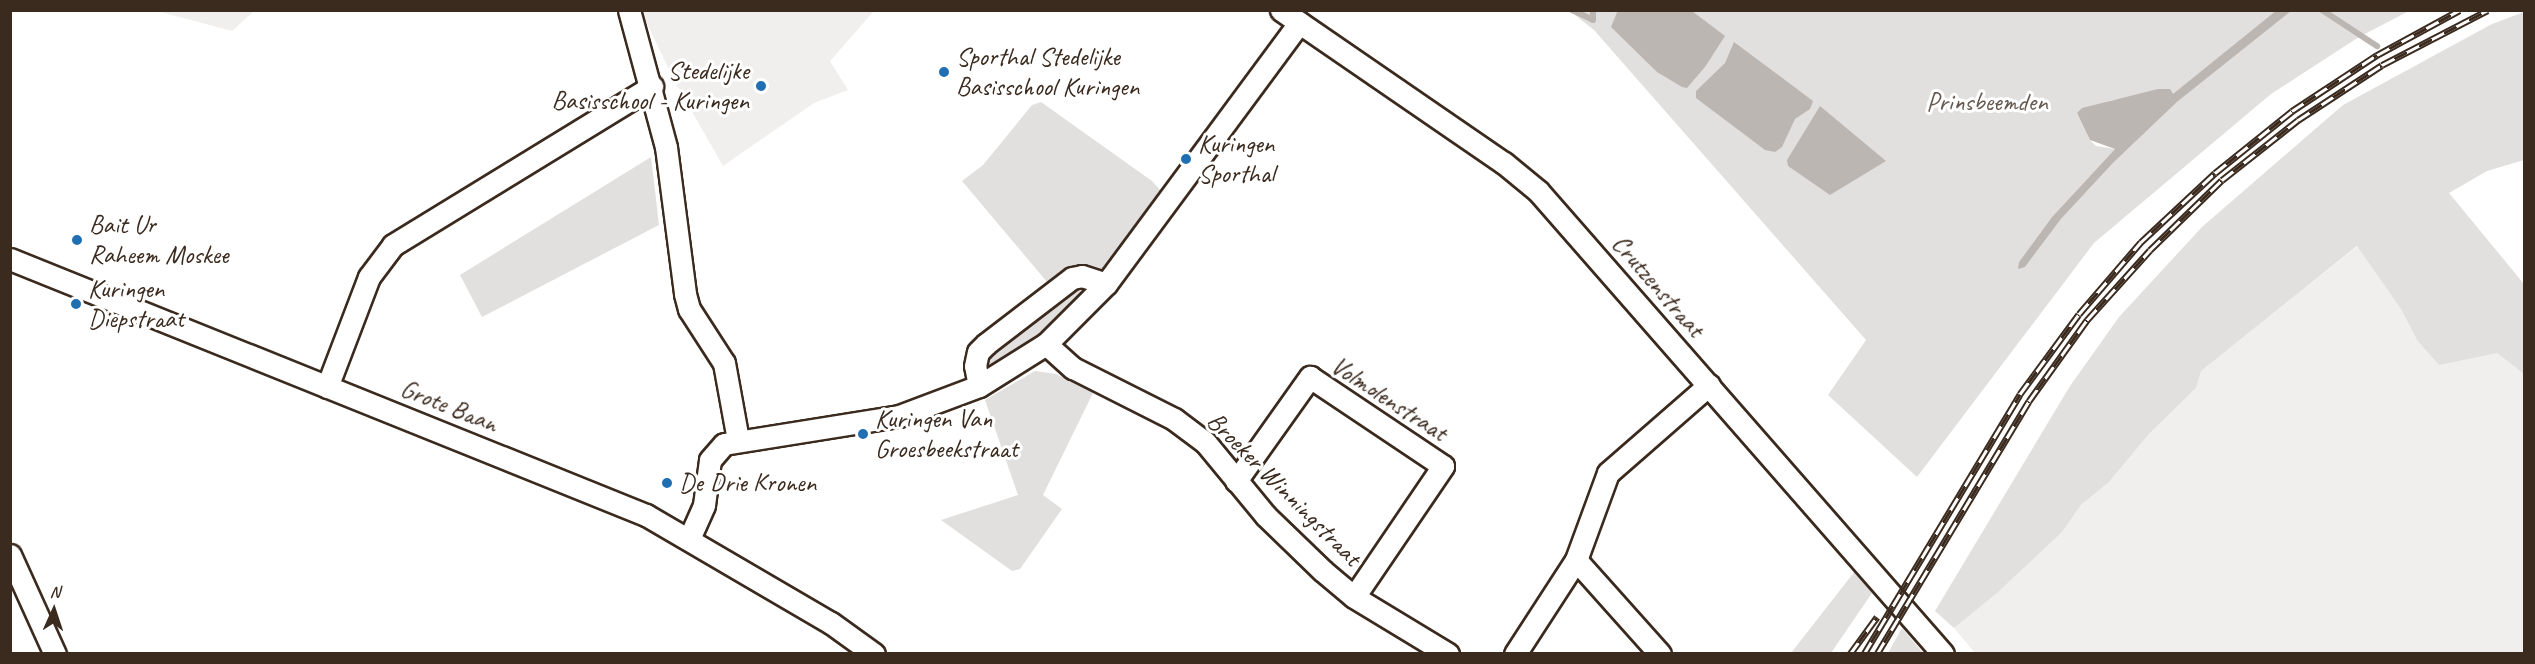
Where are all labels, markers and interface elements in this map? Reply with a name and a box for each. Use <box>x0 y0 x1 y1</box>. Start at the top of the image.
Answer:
place label: Sporthal Stedelijke Basisschool Kuringen <box>956 41 1139 102</box>
place label: Stedelijke Basisschool - Kuringen <box>552 55 749 116</box>
marker: Sporthal Stedelijke Basisschool Kuringen <box>937 65 951 79</box>
marker: Stedelijke Basisschool - Kuringen <box>754 79 768 93</box>
park label: Prinsbeemden <box>1926 86 2048 118</box>
place label: Kuringen Sporthal <box>1198 128 1274 190</box>
marker: Kuringen Sporthal <box>1179 152 1193 166</box>
place label: Bait Ur Raheem Moskee <box>89 209 228 270</box>
street label: Crutzenstraat <box>1605 228 1711 344</box>
marker: Bait Ur Raheem Moskee <box>70 233 84 247</box>
place label: Kuringen Diepstraat <box>88 273 184 334</box>
marker: Kuringen Diepstraat <box>69 297 83 311</box>
street label: Volmolenstraat <box>1325 350 1453 448</box>
street label: Grote Baan <box>396 373 502 439</box>
place label: Kuringen Van Groesbeekstraat <box>875 403 1018 464</box>
street label: Broeker Winningstraat <box>1200 405 1368 573</box>
marker: Kuringen Van Groesbeekstraat <box>856 427 870 441</box>
place label: De Drie Kronen <box>679 467 817 499</box>
marker: De Drie Kronen <box>660 476 674 490</box>
north arrow <box>24 580 84 640</box>
text: N <box>49 582 60 602</box>

